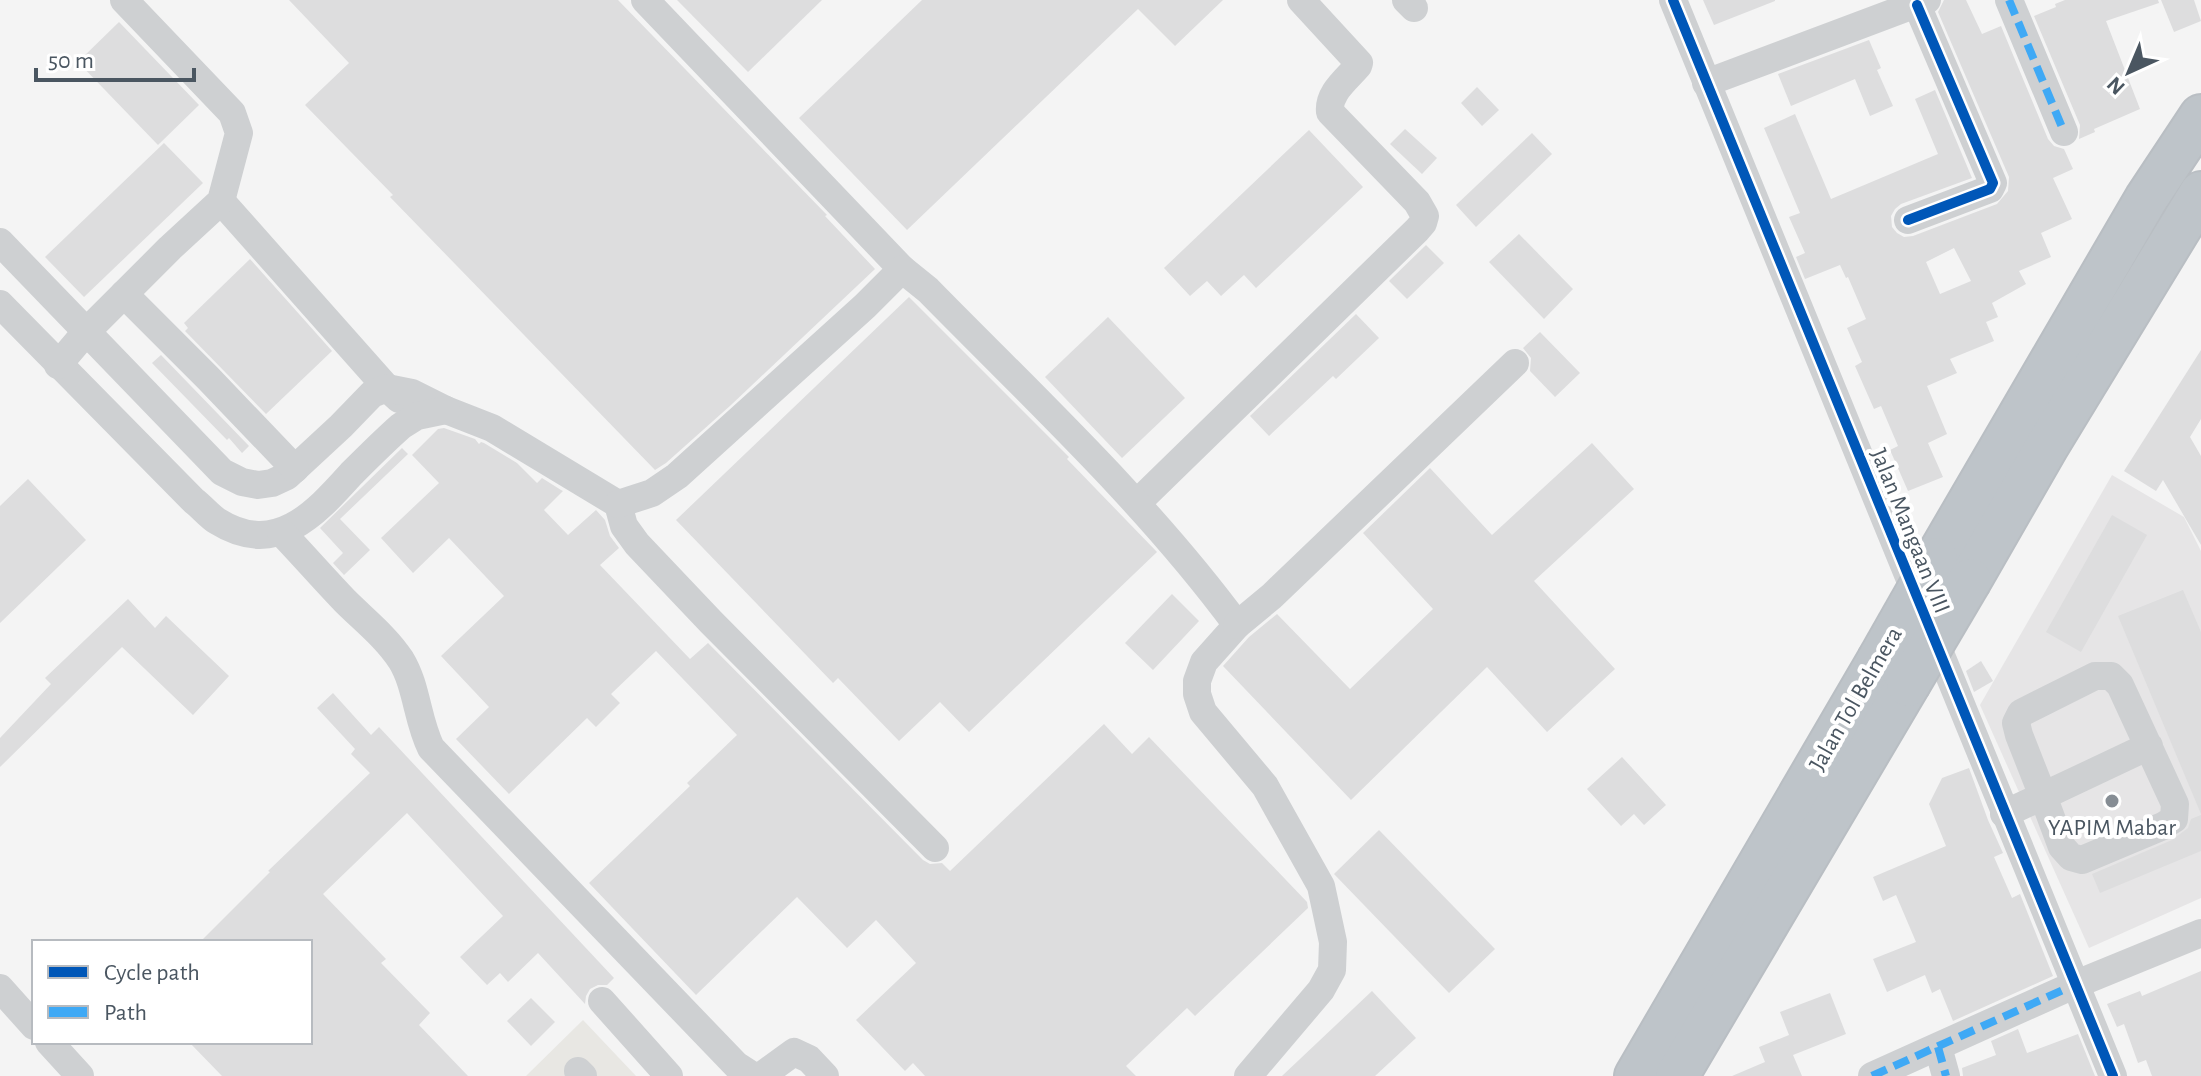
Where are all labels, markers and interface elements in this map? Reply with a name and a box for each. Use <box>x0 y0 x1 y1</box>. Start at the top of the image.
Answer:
scale bar <box>36 32 194 82</box>
north arrow <box>2089 32 2169 112</box>
text: 50 m <box>48 49 94 73</box>
text: N <box>2103 72 2129 99</box>
street label: Jalan Mangaan VIII <box>1866 445 1954 617</box>
street label: Jalan Tol Belmera <box>1805 623 1907 775</box>
marker: YAPIM Mabar <box>2103 792 2121 810</box>
place label: YAPIM Mabar <box>2048 816 2176 840</box>
legend <box>32 940 312 1044</box>
text: Cycle path <box>104 961 200 985</box>
text: Path <box>104 1001 147 1025</box>

